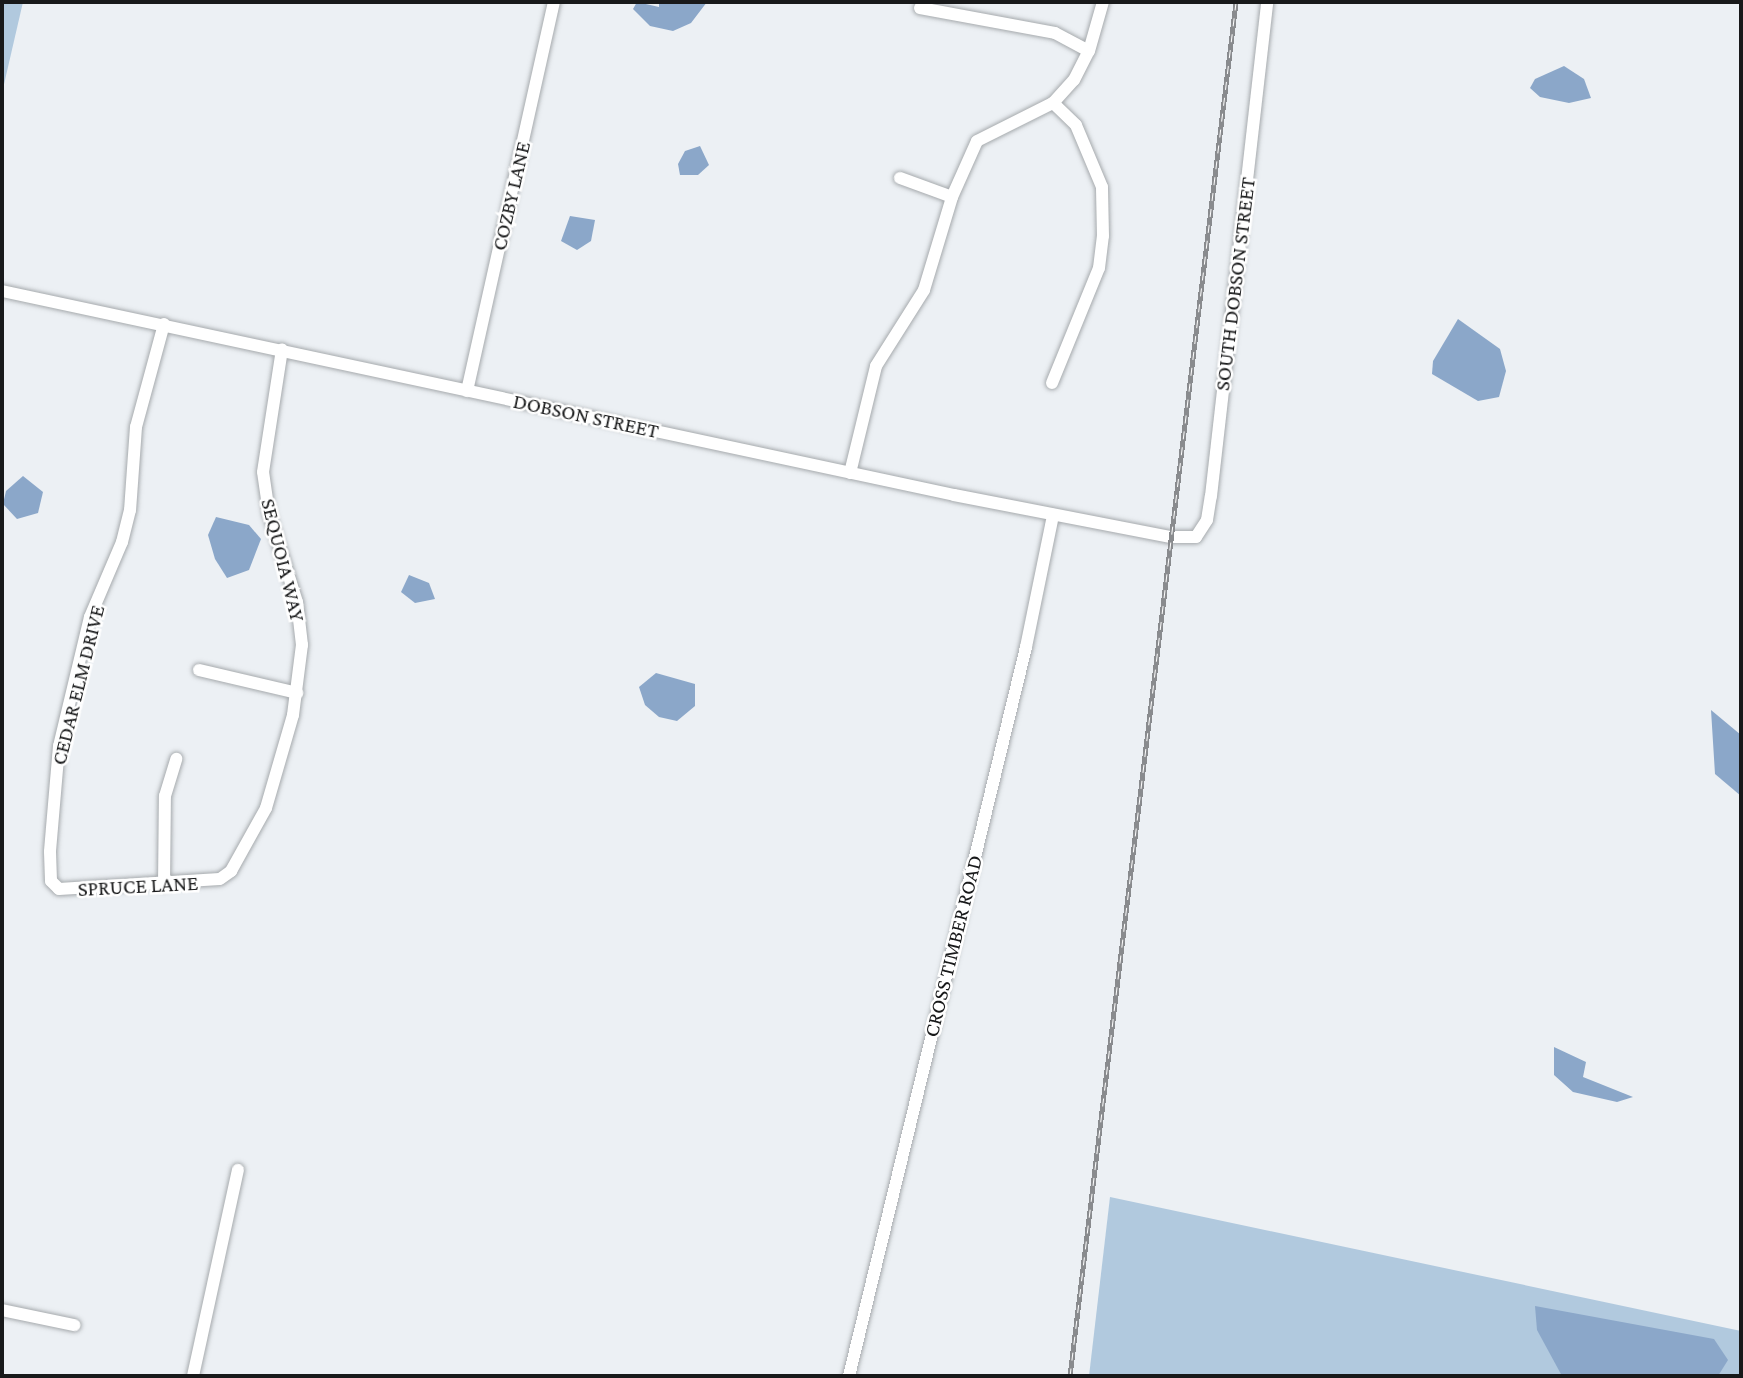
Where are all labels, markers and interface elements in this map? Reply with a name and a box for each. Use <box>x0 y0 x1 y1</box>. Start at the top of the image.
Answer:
street label: COZBY LANE <box>486 139 536 253</box>
street label: SOUTH DOBSON STREET <box>1209 176 1261 392</box>
street label: DOBSON STREET <box>511 388 661 444</box>
street label: SEQUOIA WAY <box>256 496 310 624</box>
street label: CEDAR ELM DRIVE <box>46 602 110 768</box>
street label: CROSS TIMBER ROAD <box>918 853 988 1039</box>
street label: SPRUCE LANE <box>77 870 199 902</box>

